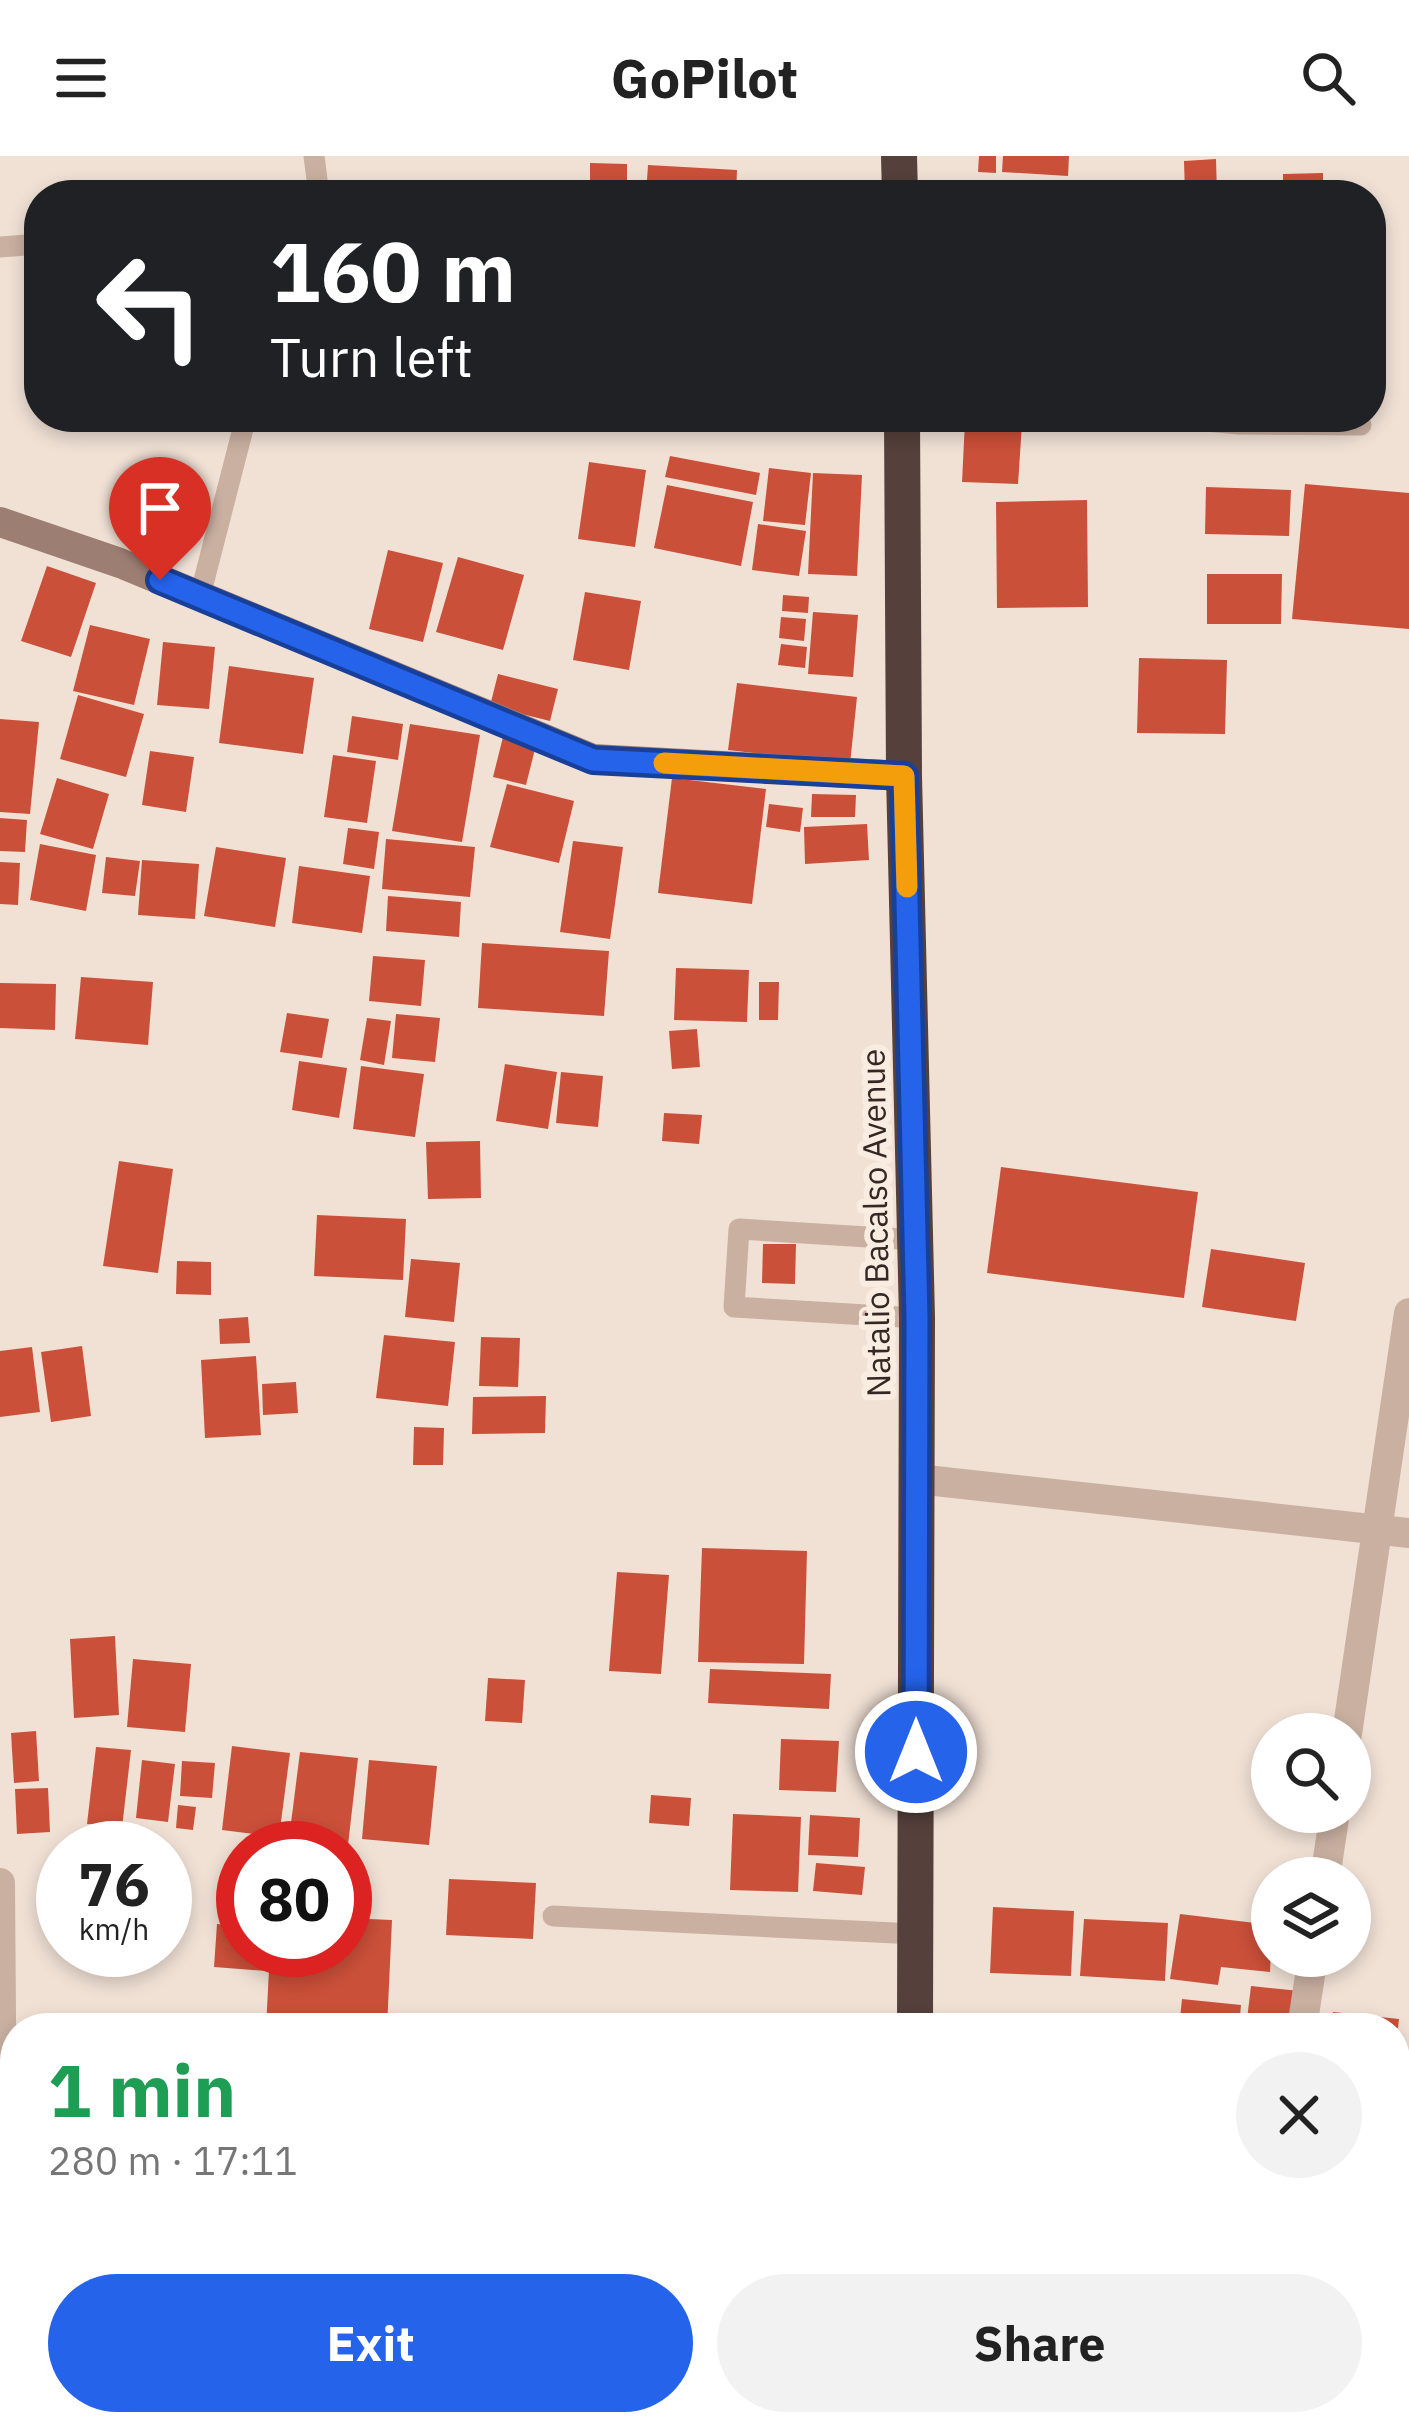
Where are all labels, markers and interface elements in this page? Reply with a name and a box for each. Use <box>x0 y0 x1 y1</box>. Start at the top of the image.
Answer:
text: GoPilot <box>611 43 798 113</box>
icon: menu <box>48 45 114 111</box>
icon: search <box>1295 45 1361 111</box>
text: 160 m <box>270 216 516 325</box>
icon: left <box>72 228 228 384</box>
text: Turn left <box>270 322 473 392</box>
pin <box>109 457 211 580</box>
icon: arrive <box>127 475 193 541</box>
street label: Natalio Bacalso Avenue <box>850 1048 900 1398</box>
position arrow <box>853 1689 979 1815</box>
map controls <box>1251 1713 1371 1977</box>
button: search <box>1251 1713 1371 1833</box>
speed limit sign: 80 <box>216 1821 372 1977</box>
text: 76 <box>78 1844 150 1923</box>
button: layers <box>1251 1857 1371 1977</box>
text: km/h <box>79 1909 149 1948</box>
text: 1 min <box>48 2043 236 2137</box>
button: close <box>1236 2052 1362 2178</box>
text: 280 m · 17:11 <box>48 2135 298 2186</box>
button: Exit <box>48 2274 693 2412</box>
button: Share <box>717 2274 1362 2412</box>

